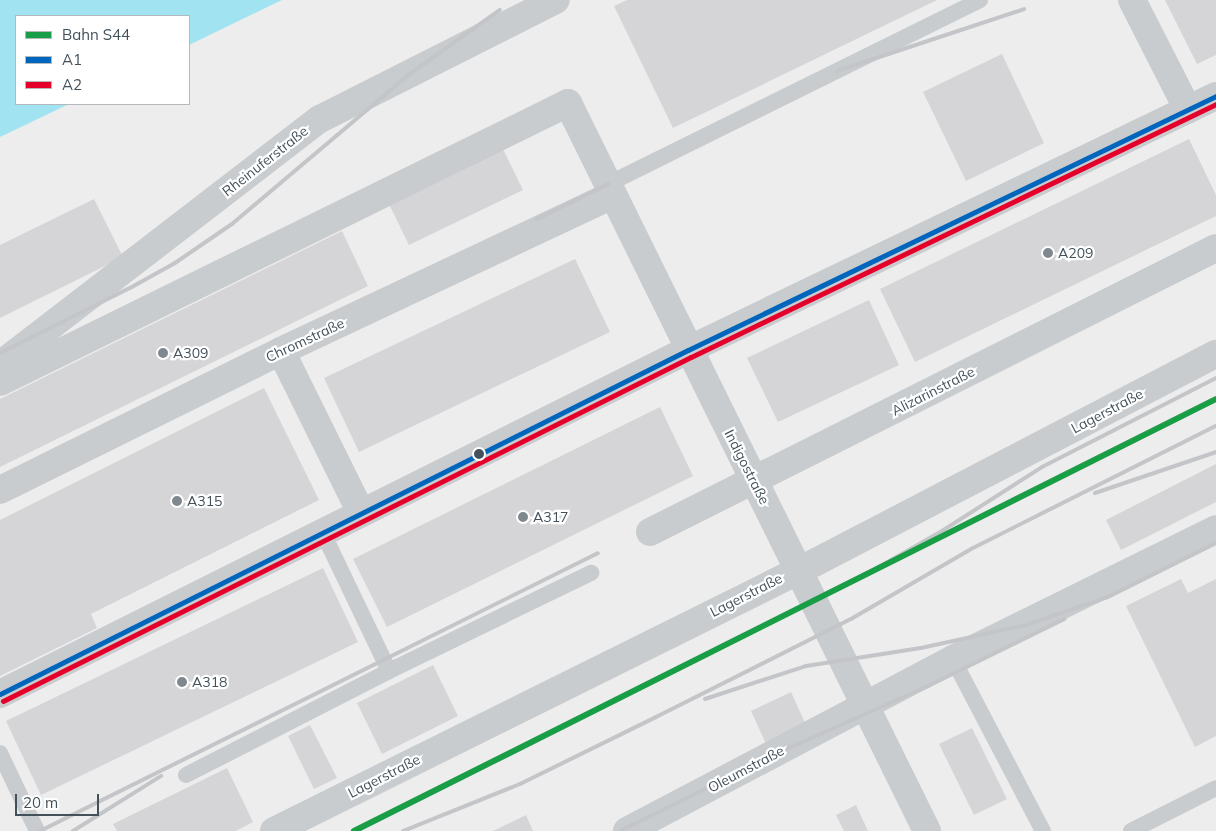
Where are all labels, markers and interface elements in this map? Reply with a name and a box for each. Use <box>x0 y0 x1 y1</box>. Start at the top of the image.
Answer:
legend <box>15 15 190 105</box>
text: Bahn S44 <box>62 25 130 44</box>
text: A1 <box>62 50 82 69</box>
text: A2 <box>62 75 82 94</box>
street label: Rheinuferstraße <box>219 122 311 200</box>
place label: A209 <box>1058 245 1093 261</box>
marker: A209 <box>1042 247 1054 259</box>
street label: Chromstraße <box>263 314 347 366</box>
place label: A309 <box>173 345 208 361</box>
marker: A309 <box>157 347 169 359</box>
street label: Alizarinstraße <box>889 363 977 419</box>
street label: Lagerstraße <box>1068 385 1146 437</box>
street label: Indigostraße <box>721 427 773 507</box>
unlabelled marker <box>474 449 484 459</box>
place label: A315 <box>187 493 222 509</box>
marker: A315 <box>171 495 183 507</box>
place label: A317 <box>533 509 568 525</box>
marker: A317 <box>517 511 529 523</box>
street label: Lagerstraße <box>707 570 785 620</box>
place label: A318 <box>192 674 227 690</box>
marker: A318 <box>176 676 188 688</box>
street label: Oleumstraße <box>705 742 787 796</box>
street label: Lagerstraße <box>345 751 423 801</box>
scale bar <box>18 784 101 816</box>
text: 20 m <box>23 793 58 812</box>

